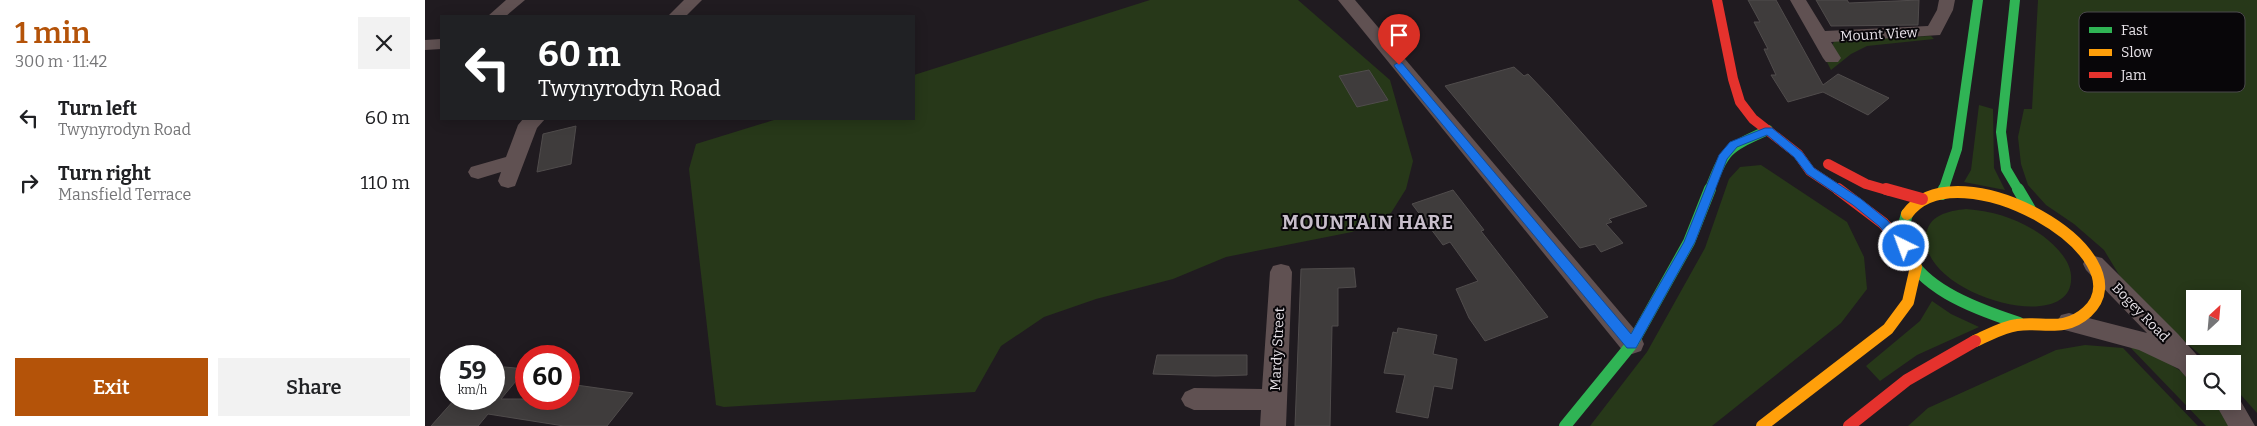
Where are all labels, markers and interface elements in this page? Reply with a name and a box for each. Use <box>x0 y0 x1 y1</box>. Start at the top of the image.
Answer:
legend <box>2079 12 2245 92</box>
pin <box>1378 14 1420 65</box>
text: 1 min <box>15 15 90 51</box>
button: close <box>358 17 410 69</box>
icon: arrive <box>1385 21 1413 49</box>
text: Fast <box>2121 22 2148 39</box>
street label: Mount View <box>1840 24 1919 45</box>
text: 60 m <box>538 33 621 75</box>
icon: left <box>455 35 520 100</box>
text: Slow <box>2121 44 2153 61</box>
text: 300 m · 11:42 <box>15 52 107 71</box>
text: Jam <box>2120 67 2147 84</box>
text: Twynyrodyn Road <box>538 75 721 102</box>
text: Turn left <box>58 97 137 120</box>
icon: left <box>15 104 43 132</box>
text: 60 m <box>365 106 410 129</box>
text: Twynyrodyn Road <box>58 120 191 139</box>
text: Turn right <box>58 162 151 185</box>
icon: right <box>15 169 43 197</box>
text: 110 m <box>360 171 410 194</box>
text: Mansfield Terrace <box>58 185 191 204</box>
district label: MOUNTAIN HARE <box>1282 211 1454 234</box>
position arrow <box>1877 219 1929 271</box>
street label: Bogey Road <box>2108 279 2173 345</box>
north arrow <box>2186 290 2241 345</box>
map controls <box>2186 290 2241 410</box>
street label: Mardy Street <box>1267 307 1288 391</box>
speed limit sign: 60 <box>515 345 580 410</box>
button: search <box>2186 355 2241 410</box>
text: 59 <box>458 356 487 386</box>
button: Exit <box>15 358 208 416</box>
button: Share <box>218 358 410 416</box>
text: km/h <box>458 383 487 397</box>

